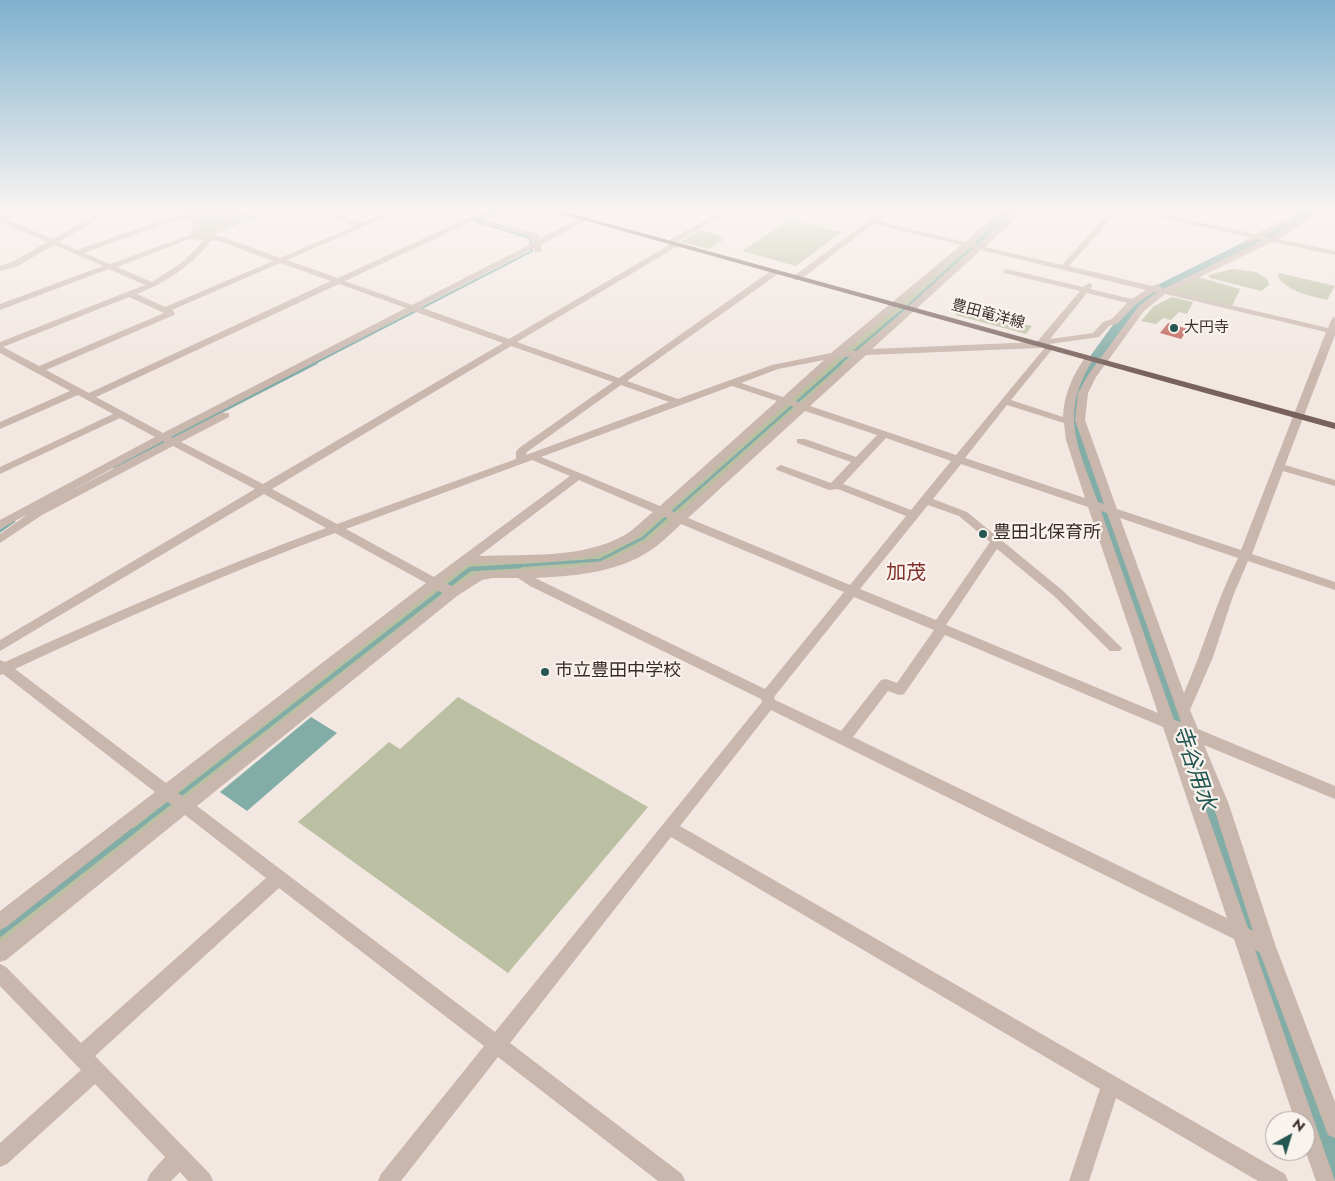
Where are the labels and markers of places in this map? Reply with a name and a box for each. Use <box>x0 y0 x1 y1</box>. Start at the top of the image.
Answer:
place label: 大円寺 <box>1184 319 1229 337</box>
marker: 大円寺 <box>1168 322 1180 334</box>
place label: 豊田北保育所 <box>993 523 1101 545</box>
marker: 豊田北保育所 <box>977 528 989 540</box>
place label: 市立豊田中学校 <box>555 661 681 683</box>
marker: 市立豊田中学校 <box>539 666 551 678</box>

